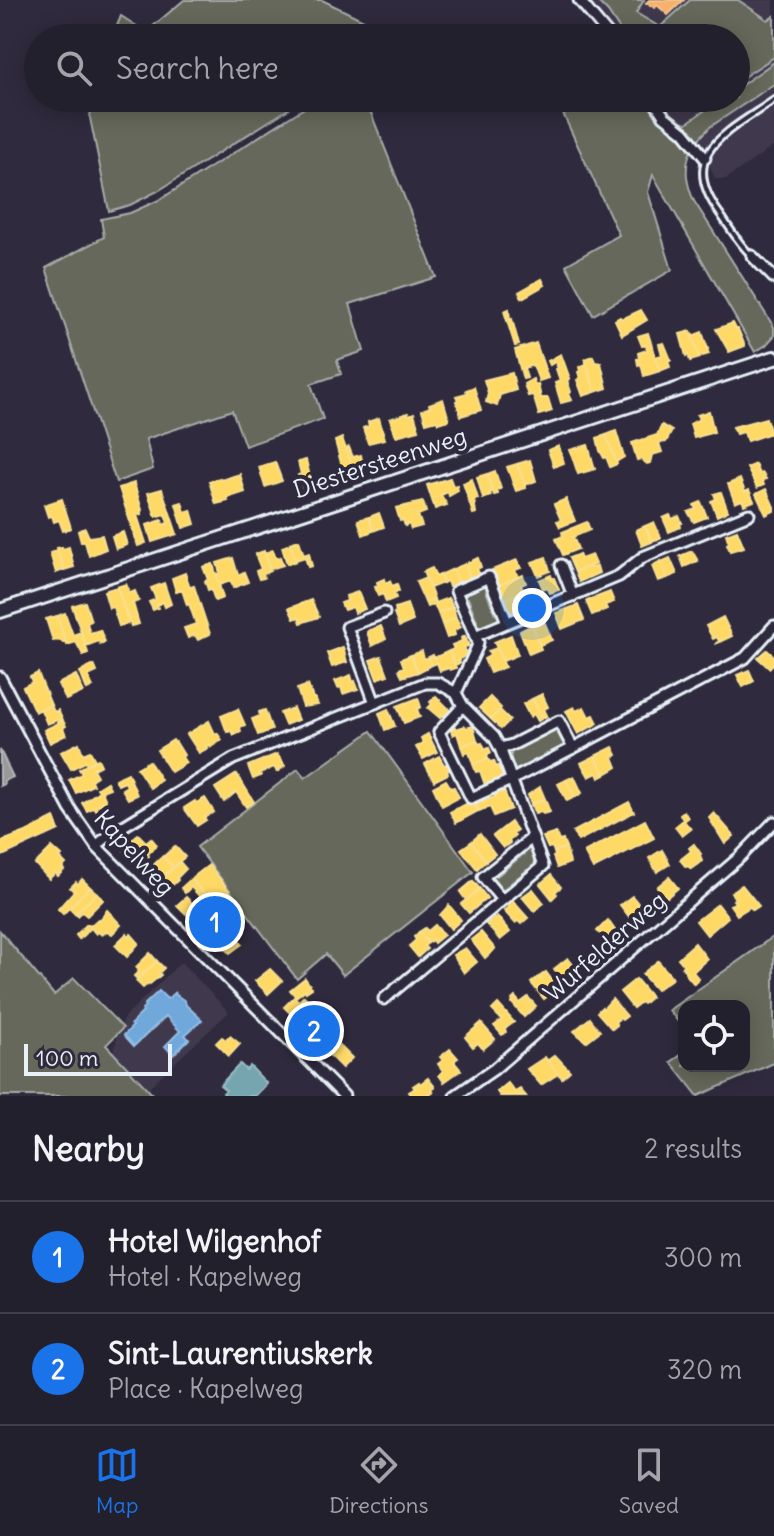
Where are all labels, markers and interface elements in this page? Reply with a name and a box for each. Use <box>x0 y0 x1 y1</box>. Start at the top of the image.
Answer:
search box <box>24 24 750 112</box>
icon: search <box>52 46 96 90</box>
text: Search here <box>116 49 279 87</box>
street label: Diestersteenweg <box>289 420 470 504</box>
your location <box>512 588 552 628</box>
street label: Kapelweg <box>88 803 181 902</box>
street label: Wurfelderweg <box>537 885 672 1008</box>
pin: 1 <box>189 892 241 952</box>
map controls <box>678 1000 750 1072</box>
button: locate <box>678 1000 750 1072</box>
pin: 2 <box>288 1001 340 1061</box>
scale bar <box>24 1040 172 1076</box>
text: 100 m <box>36 1044 98 1072</box>
text: Nearby <box>32 1127 145 1170</box>
text: 2 results <box>644 1132 742 1165</box>
text: Hotel Wilgenhof <box>108 1222 321 1260</box>
text: 1 <box>53 1241 63 1274</box>
text: 300 m <box>664 1241 742 1274</box>
text: Hotel · Kapelweg <box>108 1260 302 1293</box>
text: Sint-Laurentiuskerk <box>108 1334 373 1372</box>
text: 2 <box>51 1353 65 1386</box>
text: 320 m <box>667 1353 742 1386</box>
text: Place · Kapelweg <box>108 1372 303 1405</box>
tab: Map <box>95 1443 139 1519</box>
tab: Directions <box>329 1443 429 1519</box>
tab: Saved <box>619 1443 679 1519</box>

